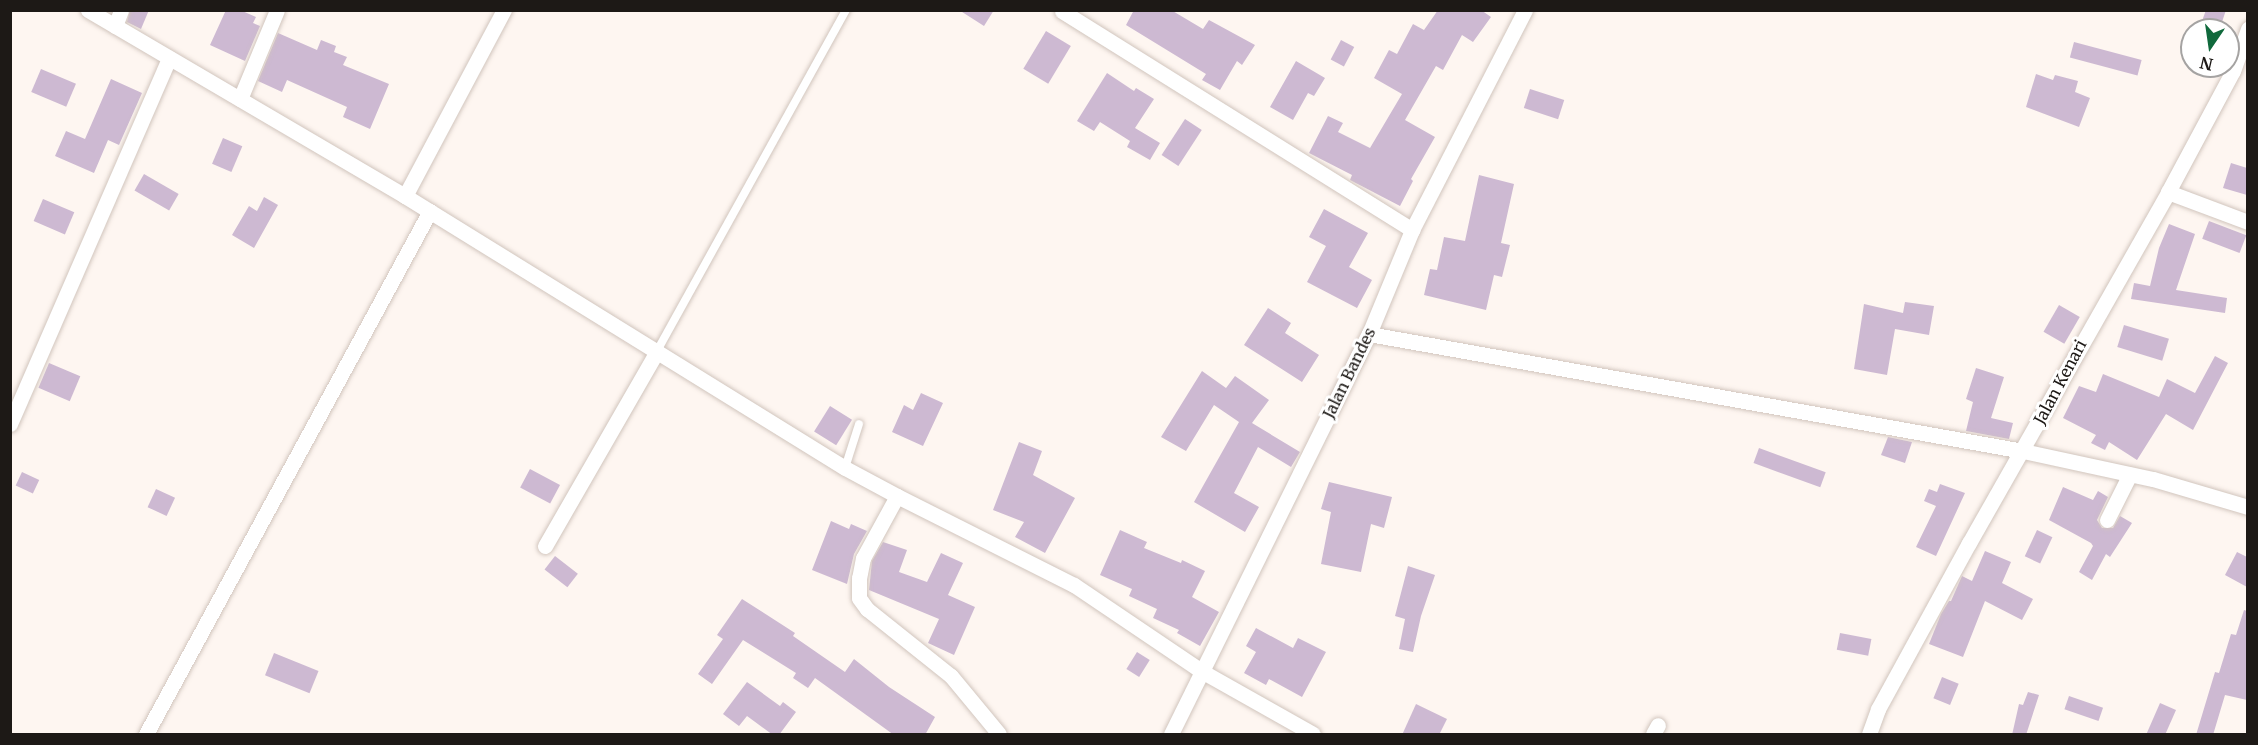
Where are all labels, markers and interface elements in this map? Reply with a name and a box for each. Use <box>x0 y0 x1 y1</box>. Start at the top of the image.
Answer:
north arrow <box>2180 18 2240 78</box>
text: N <box>2198 52 2215 75</box>
street label: Jalan Bandes <box>1319 325 1379 421</box>
street label: Jalan Kenari <box>2030 336 2090 428</box>

